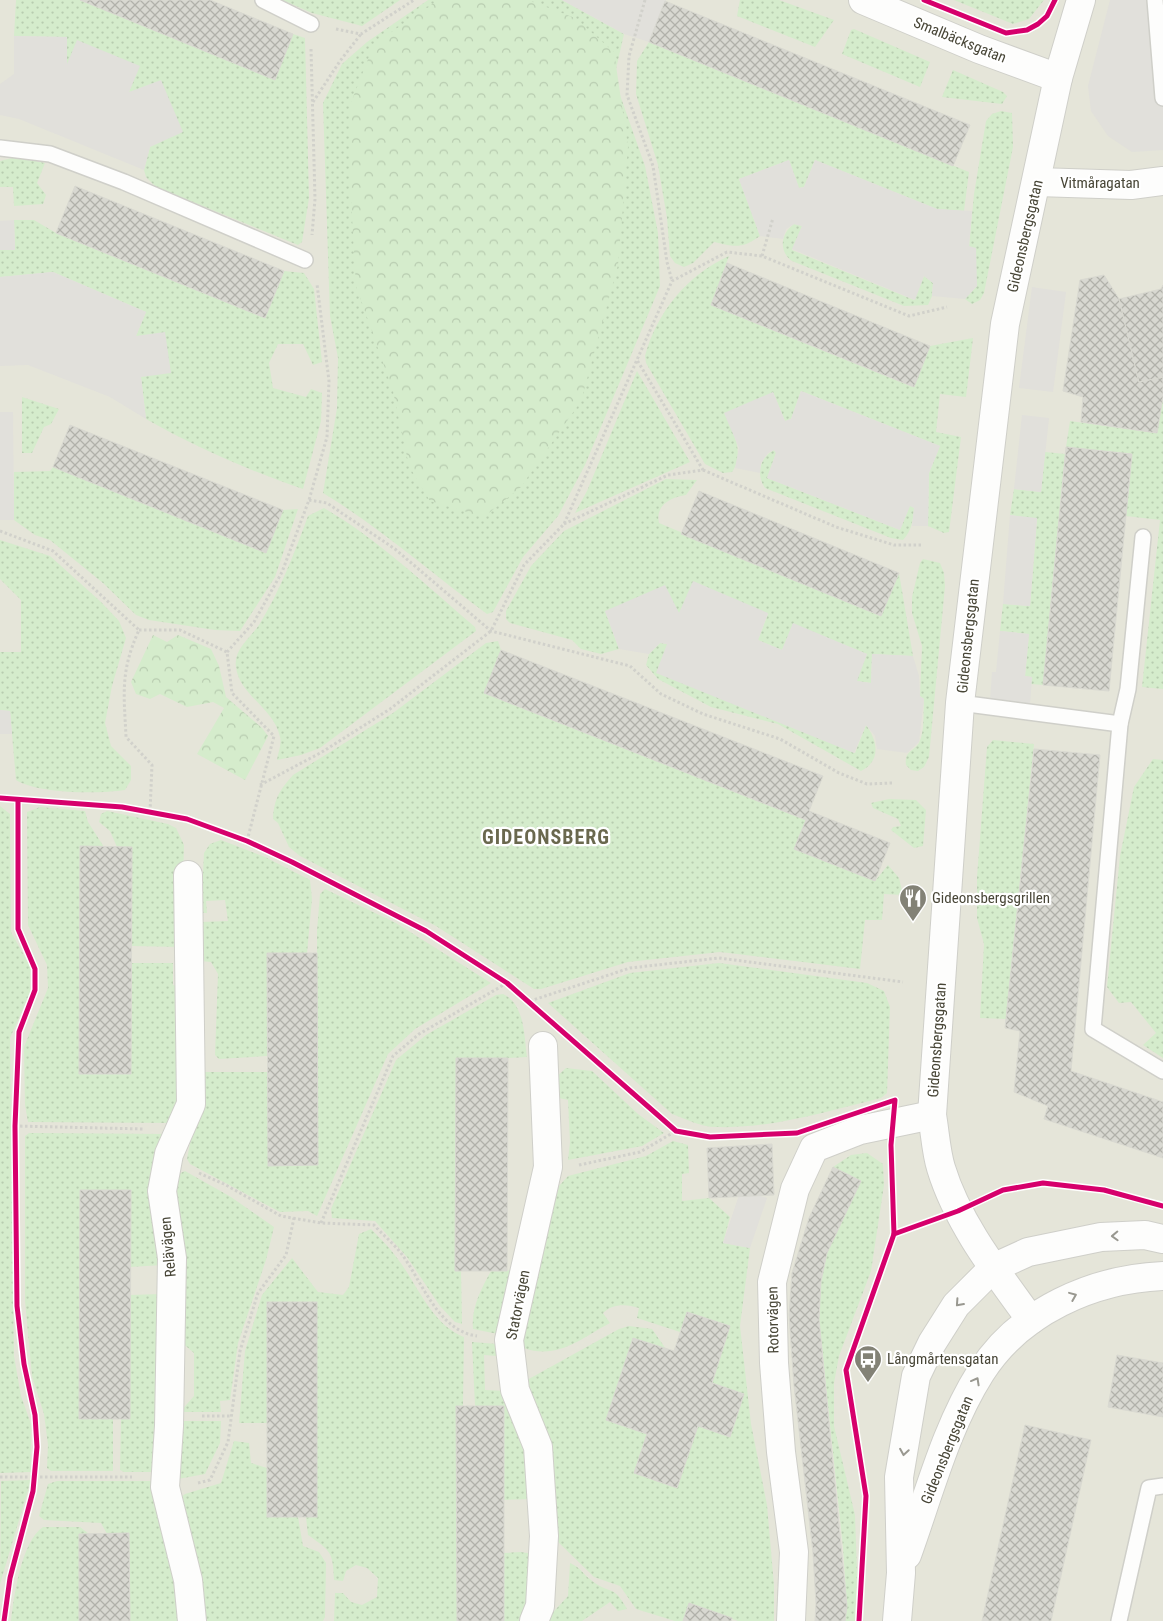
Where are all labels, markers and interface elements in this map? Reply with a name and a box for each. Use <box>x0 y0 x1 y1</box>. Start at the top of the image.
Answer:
street label: Smalbäcksgatan <box>911 13 1009 67</box>
street label: Vitmåragatan <box>1060 174 1140 192</box>
street label: Gideonsbergsgatan <box>1003 178 1047 294</box>
street label: Gideonsbergsgatan <box>953 578 983 694</box>
district label: GIDEONSBERG <box>482 825 610 849</box>
restaurant icon: Gideonsbergsgrillen <box>898 883 928 922</box>
place label: Gideonsbergsgrillen <box>932 889 1050 907</box>
street label: Gideonsbergsgatan <box>924 982 950 1098</box>
street label: Relävägen <box>156 1216 180 1278</box>
one-way arrow <box>1110 1231 1118 1241</box>
street label: Statorvägen <box>502 1268 534 1342</box>
street label: Rotorvägen <box>763 1286 783 1354</box>
one-way arrow <box>1068 1291 1077 1302</box>
one-way arrow <box>956 1297 965 1306</box>
bus stop icon: Långmårtensgatan <box>853 1344 883 1383</box>
place label: Långmårtensgatan <box>887 1350 998 1368</box>
one-way arrow <box>969 1377 979 1386</box>
street label: Gideonsbergsgatan <box>917 1393 977 1507</box>
one-way arrow <box>899 1448 909 1457</box>

